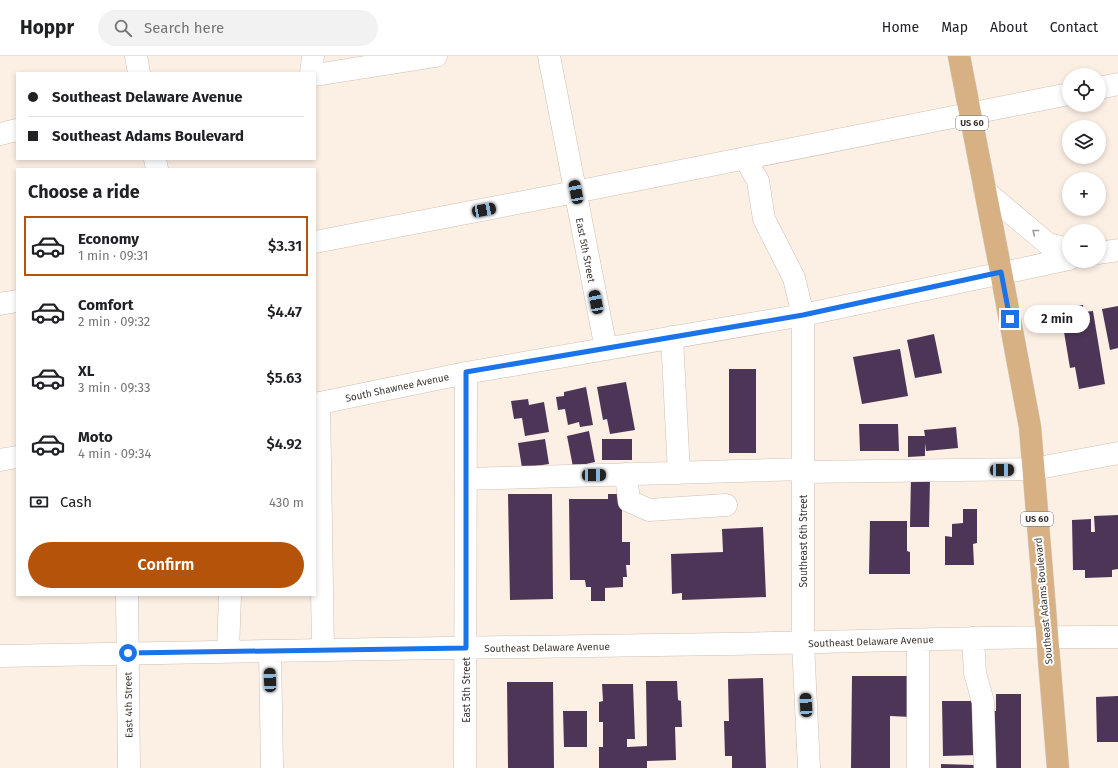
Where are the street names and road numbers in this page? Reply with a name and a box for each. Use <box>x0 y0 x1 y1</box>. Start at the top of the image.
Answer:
road number: US 60 <box>956 116 988 130</box>
street label: East 5th Street <box>573 217 597 284</box>
street label: South Shawnee Avenue <box>344 371 450 405</box>
street label: Southeast 6th Street <box>798 494 810 587</box>
road number: US 60 <box>1021 512 1053 526</box>
street label: Southeast Adams Boulevard <box>1032 537 1056 665</box>
street label: Southeast Delaware Avenue <box>808 634 934 650</box>
street label: Southeast Delaware Avenue <box>484 641 610 655</box>
street label: East 5th Street <box>461 657 473 723</box>
street label: East 4th Street <box>122 671 136 738</box>

